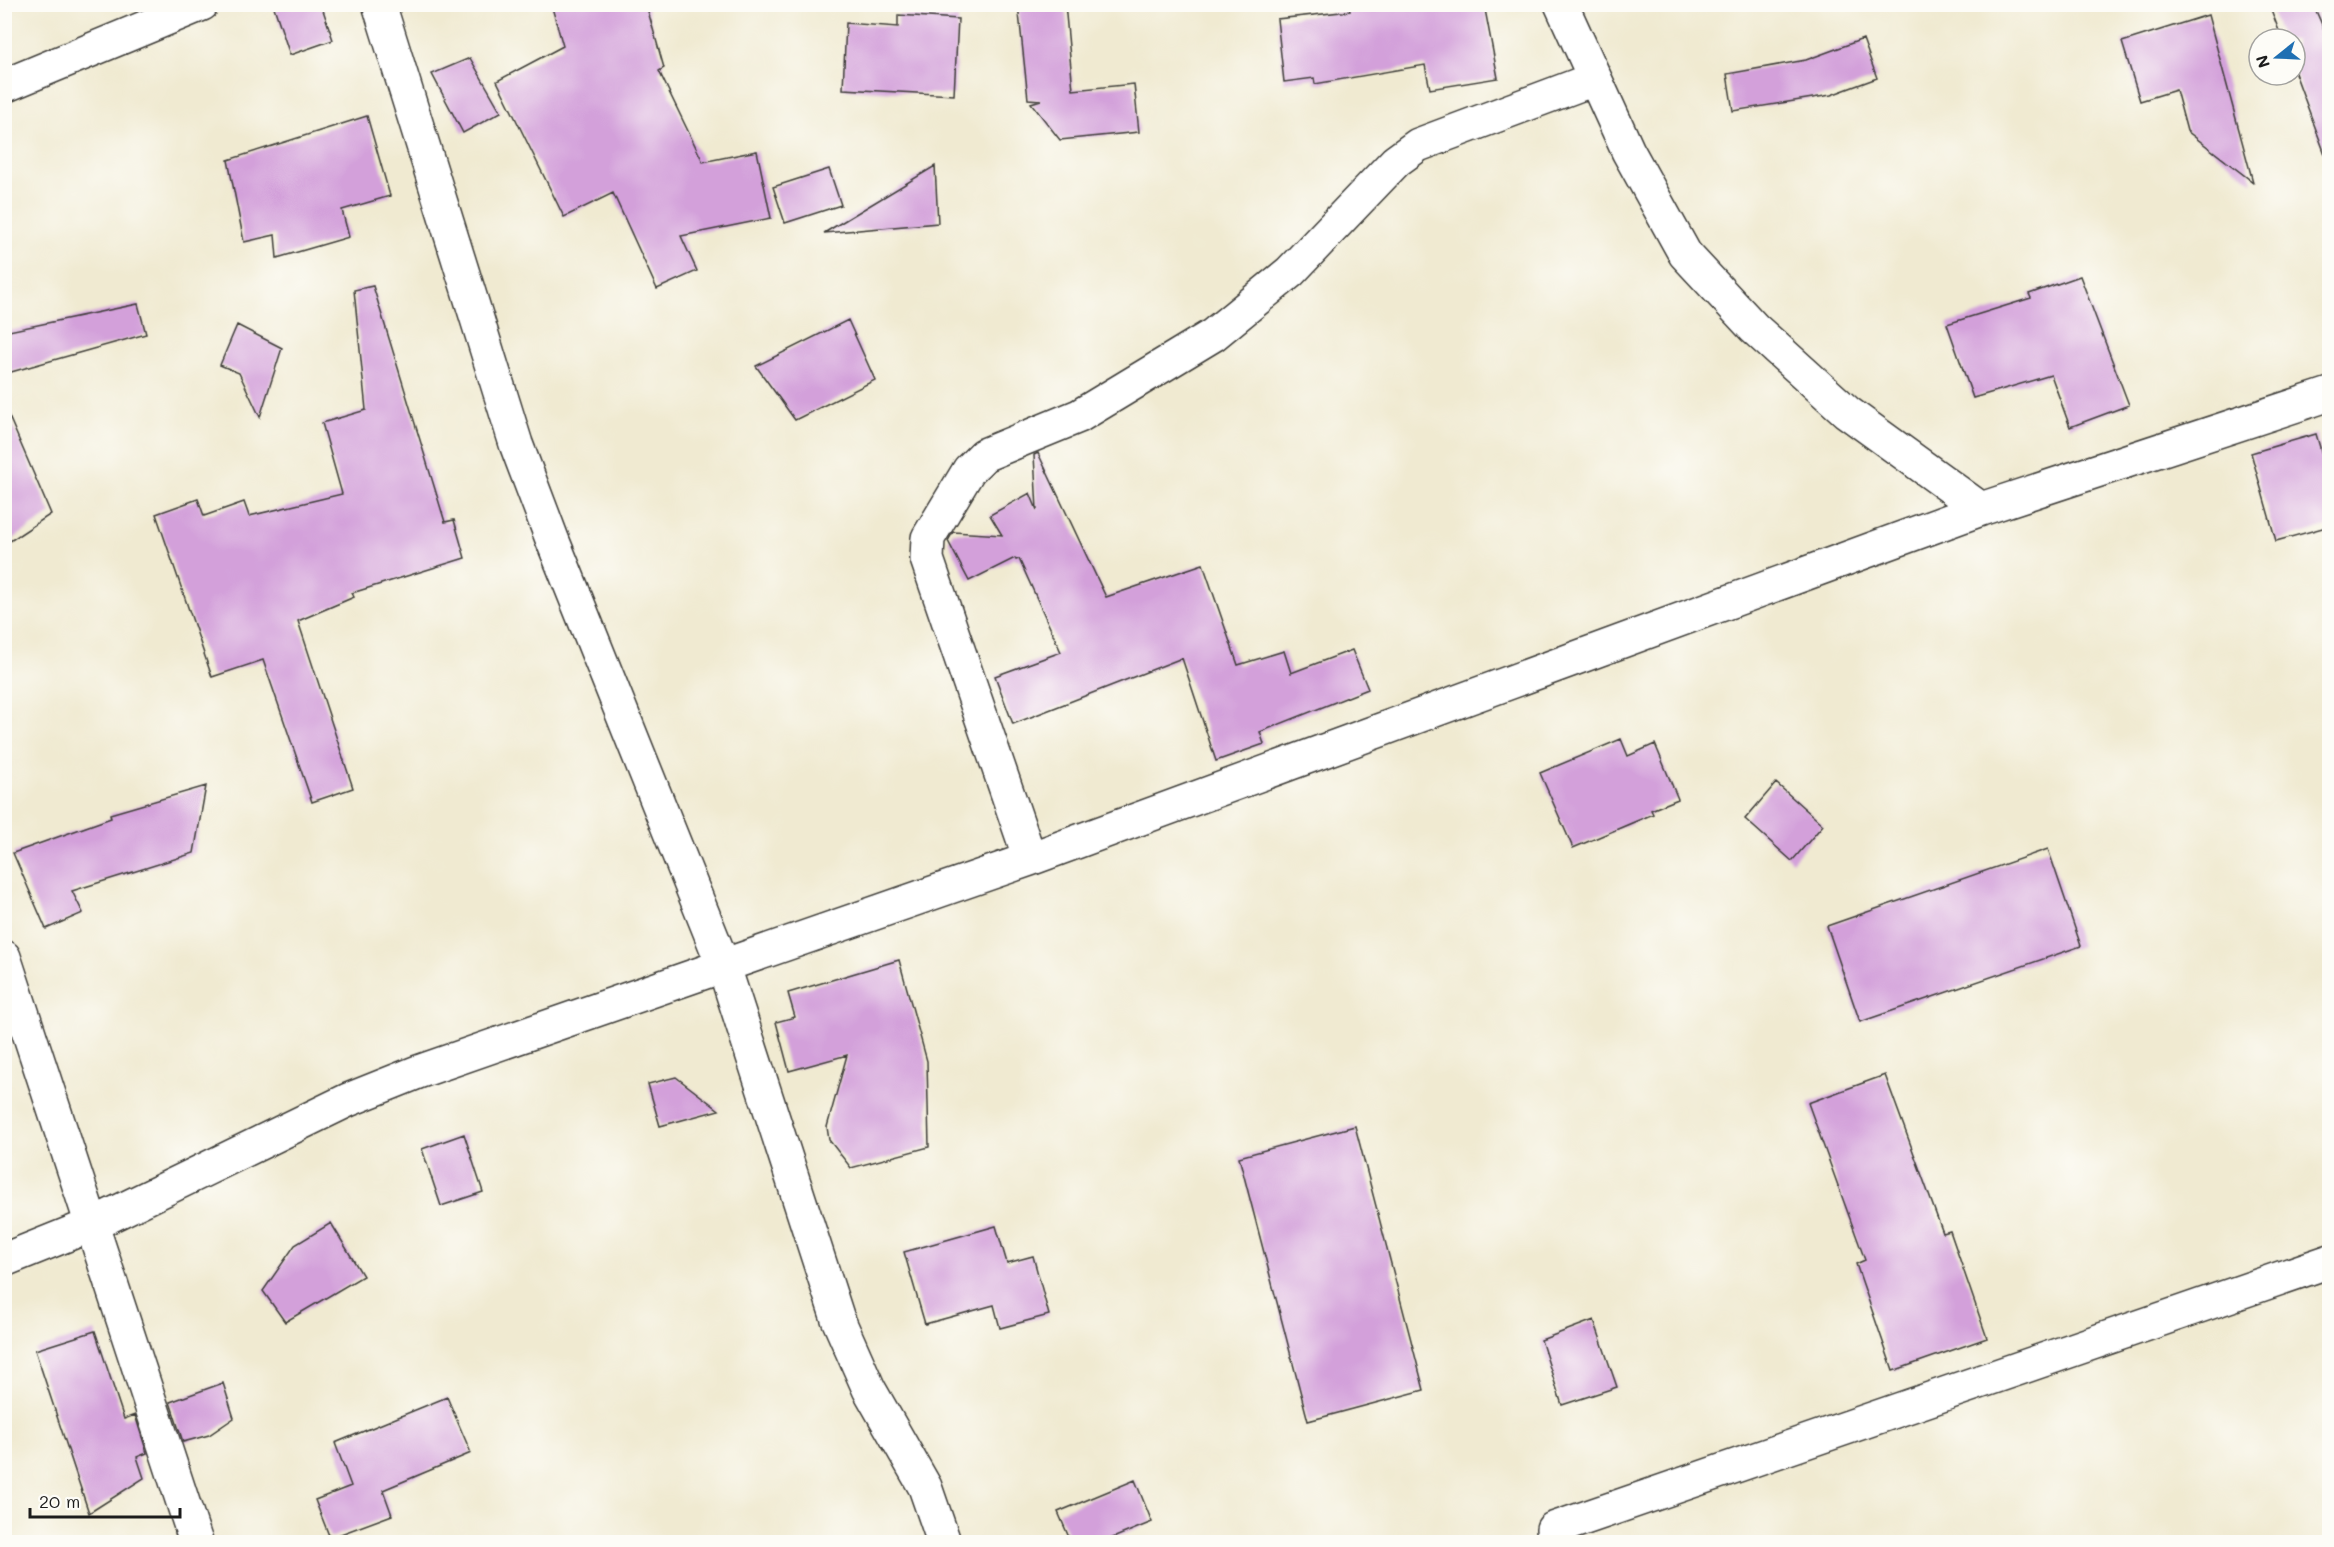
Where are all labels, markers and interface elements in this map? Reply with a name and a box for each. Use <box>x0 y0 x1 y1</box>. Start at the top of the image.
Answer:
north arrow <box>2247 27 2307 87</box>
text: N <box>2250 53 2274 71</box>
scale bar <box>30 1481 180 1519</box>
text: 20 m <box>39 1489 80 1513</box>

